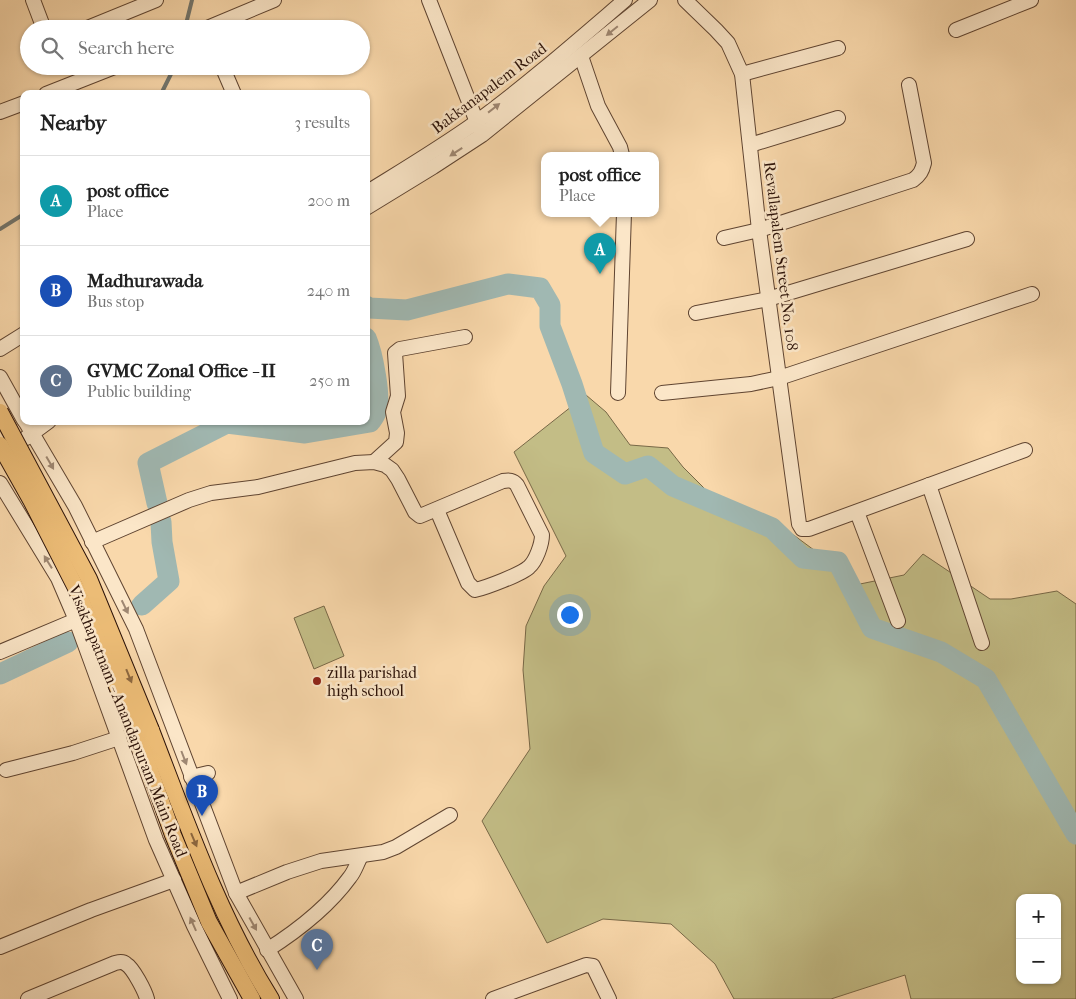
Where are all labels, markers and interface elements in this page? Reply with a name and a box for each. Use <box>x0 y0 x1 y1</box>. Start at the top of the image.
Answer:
search box <box>20 20 370 75</box>
one-way arrow <box>606 25 619 36</box>
icon: search <box>38 34 66 62</box>
text: Search here <box>78 37 174 59</box>
street label: Bakkanapalem Road <box>428 38 550 137</box>
one-way arrow <box>487 102 500 113</box>
text: Nearby <box>40 111 106 135</box>
text: 3 results <box>294 113 350 132</box>
one-way arrow <box>450 147 463 157</box>
popup <box>541 152 659 217</box>
street label: Revallapalem Street No. 108 <box>760 160 802 352</box>
text: post office <box>559 164 641 186</box>
text: post office <box>87 180 169 202</box>
text: Place <box>559 186 596 205</box>
text: A <box>51 191 61 210</box>
text: 200 m <box>307 191 350 210</box>
text: Place <box>87 202 123 221</box>
pin: A <box>584 233 616 274</box>
text: Madhurawada <box>87 270 203 292</box>
text: B <box>51 281 61 300</box>
text: 240 m <box>307 281 350 300</box>
text: Bus stop <box>87 292 144 311</box>
text: GVMC Zonal Office - II <box>87 360 276 382</box>
text: C <box>51 371 61 390</box>
text: 250 m <box>309 371 350 390</box>
text: Public building <box>87 382 191 401</box>
one-way arrow <box>45 456 54 470</box>
one-way arrow <box>43 556 53 569</box>
street label: Visakhapatnam - Anandapuram Main Road <box>64 581 192 860</box>
one-way arrow <box>121 600 129 614</box>
your location <box>557 602 583 628</box>
place label: zilla parishad high school <box>327 663 417 700</box>
one-way arrow <box>125 669 133 683</box>
marker: zilla parishad high school <box>311 675 323 687</box>
one-way arrow <box>180 751 188 766</box>
pin: B <box>186 775 218 816</box>
one-way arrow <box>191 833 199 847</box>
map controls <box>1016 894 1061 984</box>
button: + <box>1016 894 1061 939</box>
one-way arrow <box>188 917 196 931</box>
one-way arrow <box>249 917 257 932</box>
pin: C <box>301 929 333 970</box>
button: − <box>1016 939 1061 984</box>

